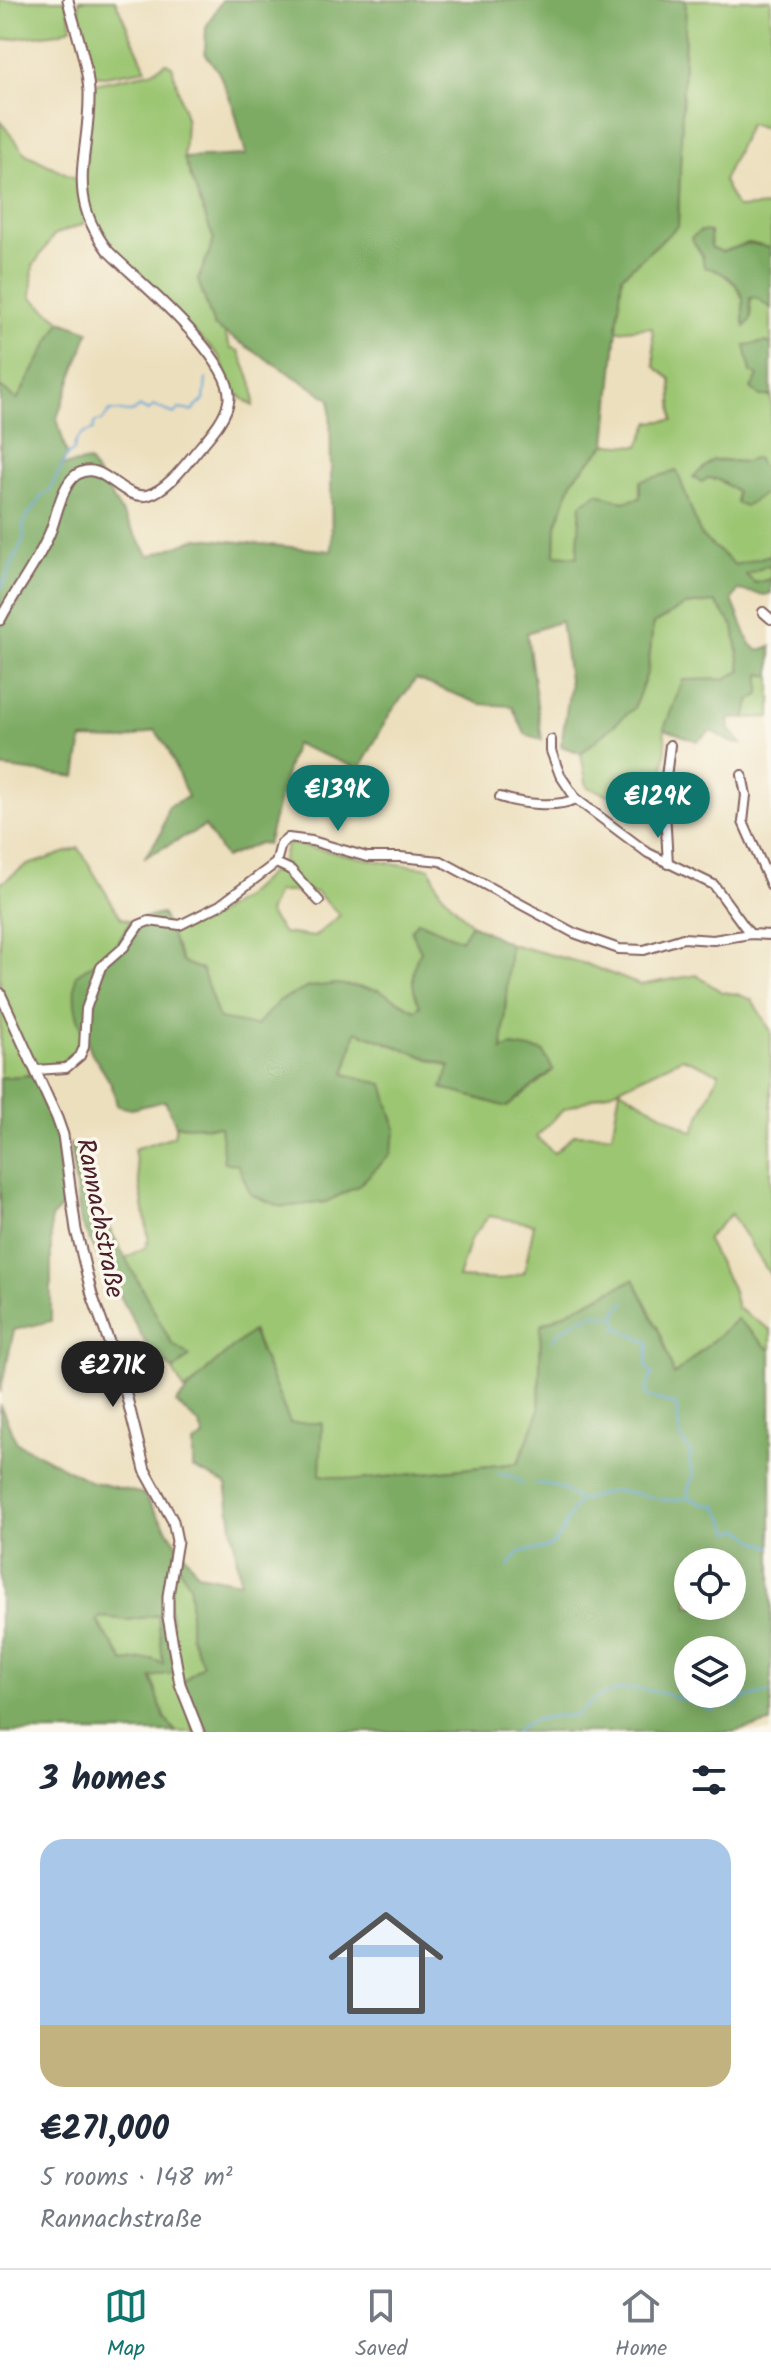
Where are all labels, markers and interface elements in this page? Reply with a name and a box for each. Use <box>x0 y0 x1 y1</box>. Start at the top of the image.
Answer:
pin: €139K <box>282 765 394 833</box>
text: €139K <box>304 770 372 812</box>
pin: €129K <box>602 772 714 840</box>
text: €129K <box>624 777 692 819</box>
street label: Rannachstraße <box>63 1135 135 1302</box>
pin: €271K <box>57 1341 169 1409</box>
text: €271K <box>79 1346 147 1388</box>
map controls <box>674 1548 746 1708</box>
button: locate <box>674 1548 746 1620</box>
button: layers <box>674 1636 746 1708</box>
text: 3 homes <box>40 1753 167 1807</box>
icon: filters <box>687 1758 731 1802</box>
icon: home <box>314 1891 458 2035</box>
text: €271,000 <box>40 2103 169 2157</box>
text: 5 rooms · 148 m² <box>40 2157 233 2199</box>
text: Rannachstraße <box>40 2199 202 2241</box>
tab: Map <box>104 2284 148 2367</box>
tab: Saved <box>355 2284 408 2367</box>
tab: Home <box>615 2284 667 2367</box>

